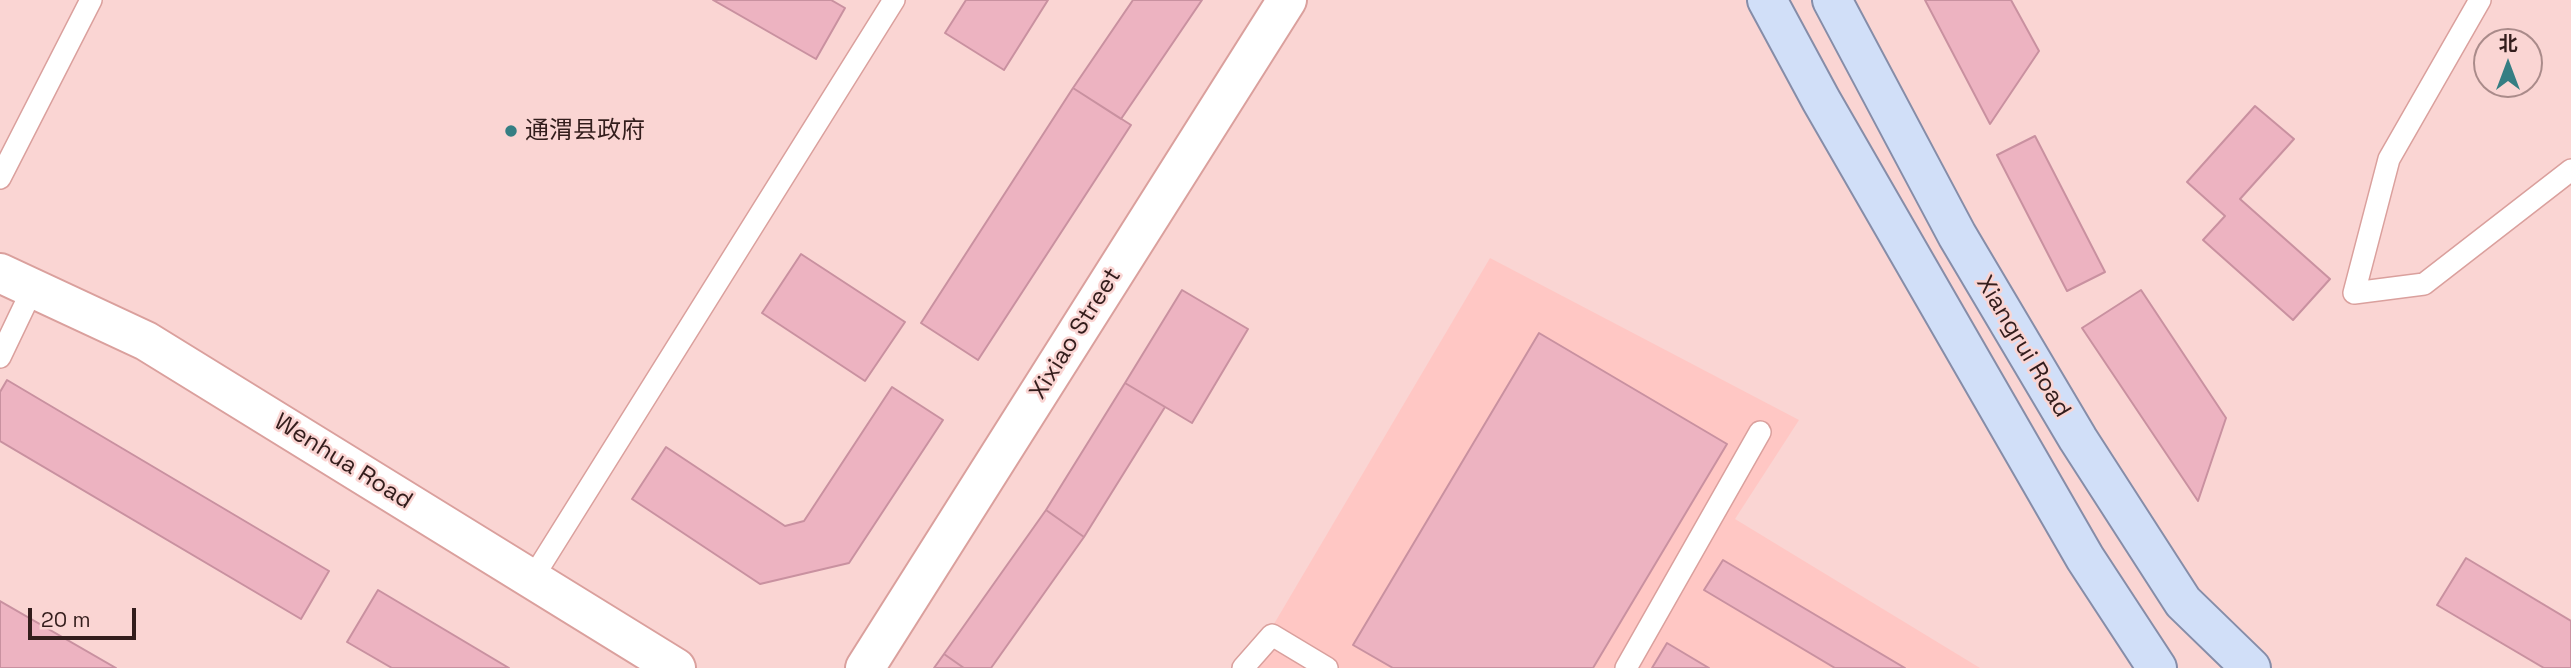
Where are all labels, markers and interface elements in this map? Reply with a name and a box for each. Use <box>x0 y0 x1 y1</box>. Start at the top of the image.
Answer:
north arrow <box>2473 28 2543 98</box>
text: 北 <box>2498 31 2518 56</box>
place label: 通渭县政府 <box>525 117 645 145</box>
marker: 通渭县政府 <box>503 123 519 139</box>
street label: Xixiao Street <box>1024 263 1128 405</box>
street label: Xiangrui Road <box>1970 271 2076 423</box>
street label: Wenhua Road <box>269 408 417 516</box>
scale bar <box>32 594 140 638</box>
text: 20 m <box>41 606 91 633</box>

